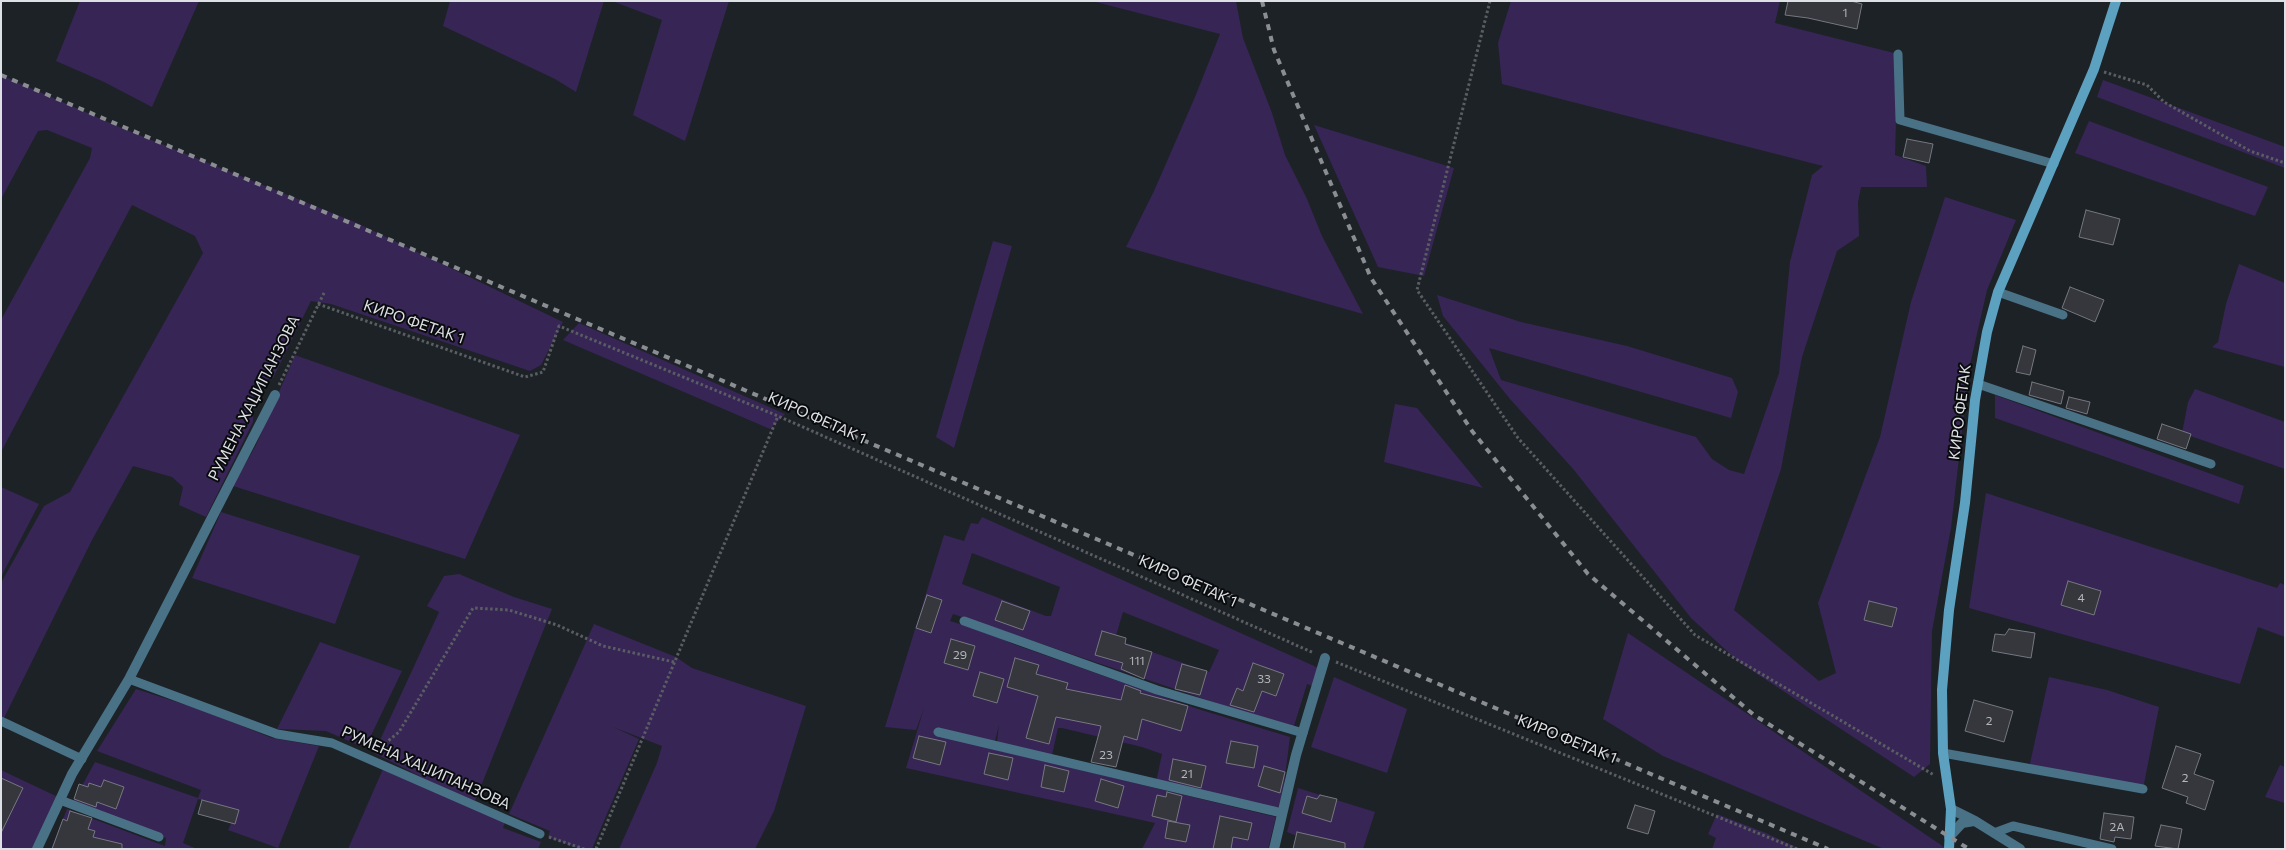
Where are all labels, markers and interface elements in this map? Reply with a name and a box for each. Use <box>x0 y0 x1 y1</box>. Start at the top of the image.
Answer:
house number: 1 <box>1842 6 1848 20</box>
street label: КИРО ФЕТАК 1 <box>361 296 467 348</box>
street label: РУМЕНА ХАЏИПАНЗОВА <box>204 312 304 484</box>
street label: КИРО ФЕТАК <box>1945 363 1975 461</box>
street label: КИРО ФЕТАК 1 <box>765 388 869 448</box>
street label: КИРО ФЕТАК 1 <box>1136 551 1240 611</box>
house number: 4 <box>2077 591 2085 605</box>
house number: 29 <box>953 648 967 662</box>
house number: 111 <box>1129 654 1145 668</box>
house number: 33 <box>1257 672 1271 686</box>
street label: КИРО ФЕТАК 1 <box>1515 711 1619 767</box>
house number: 2 <box>1986 714 1992 728</box>
street label: РУМЕНА ХАЏИПАНЗОВА <box>339 723 513 813</box>
house number: 23 <box>1099 748 1113 762</box>
house number: 21 <box>1181 767 1193 781</box>
house number: 2 <box>2182 771 2188 785</box>
house number: 2А <box>2110 820 2124 834</box>

